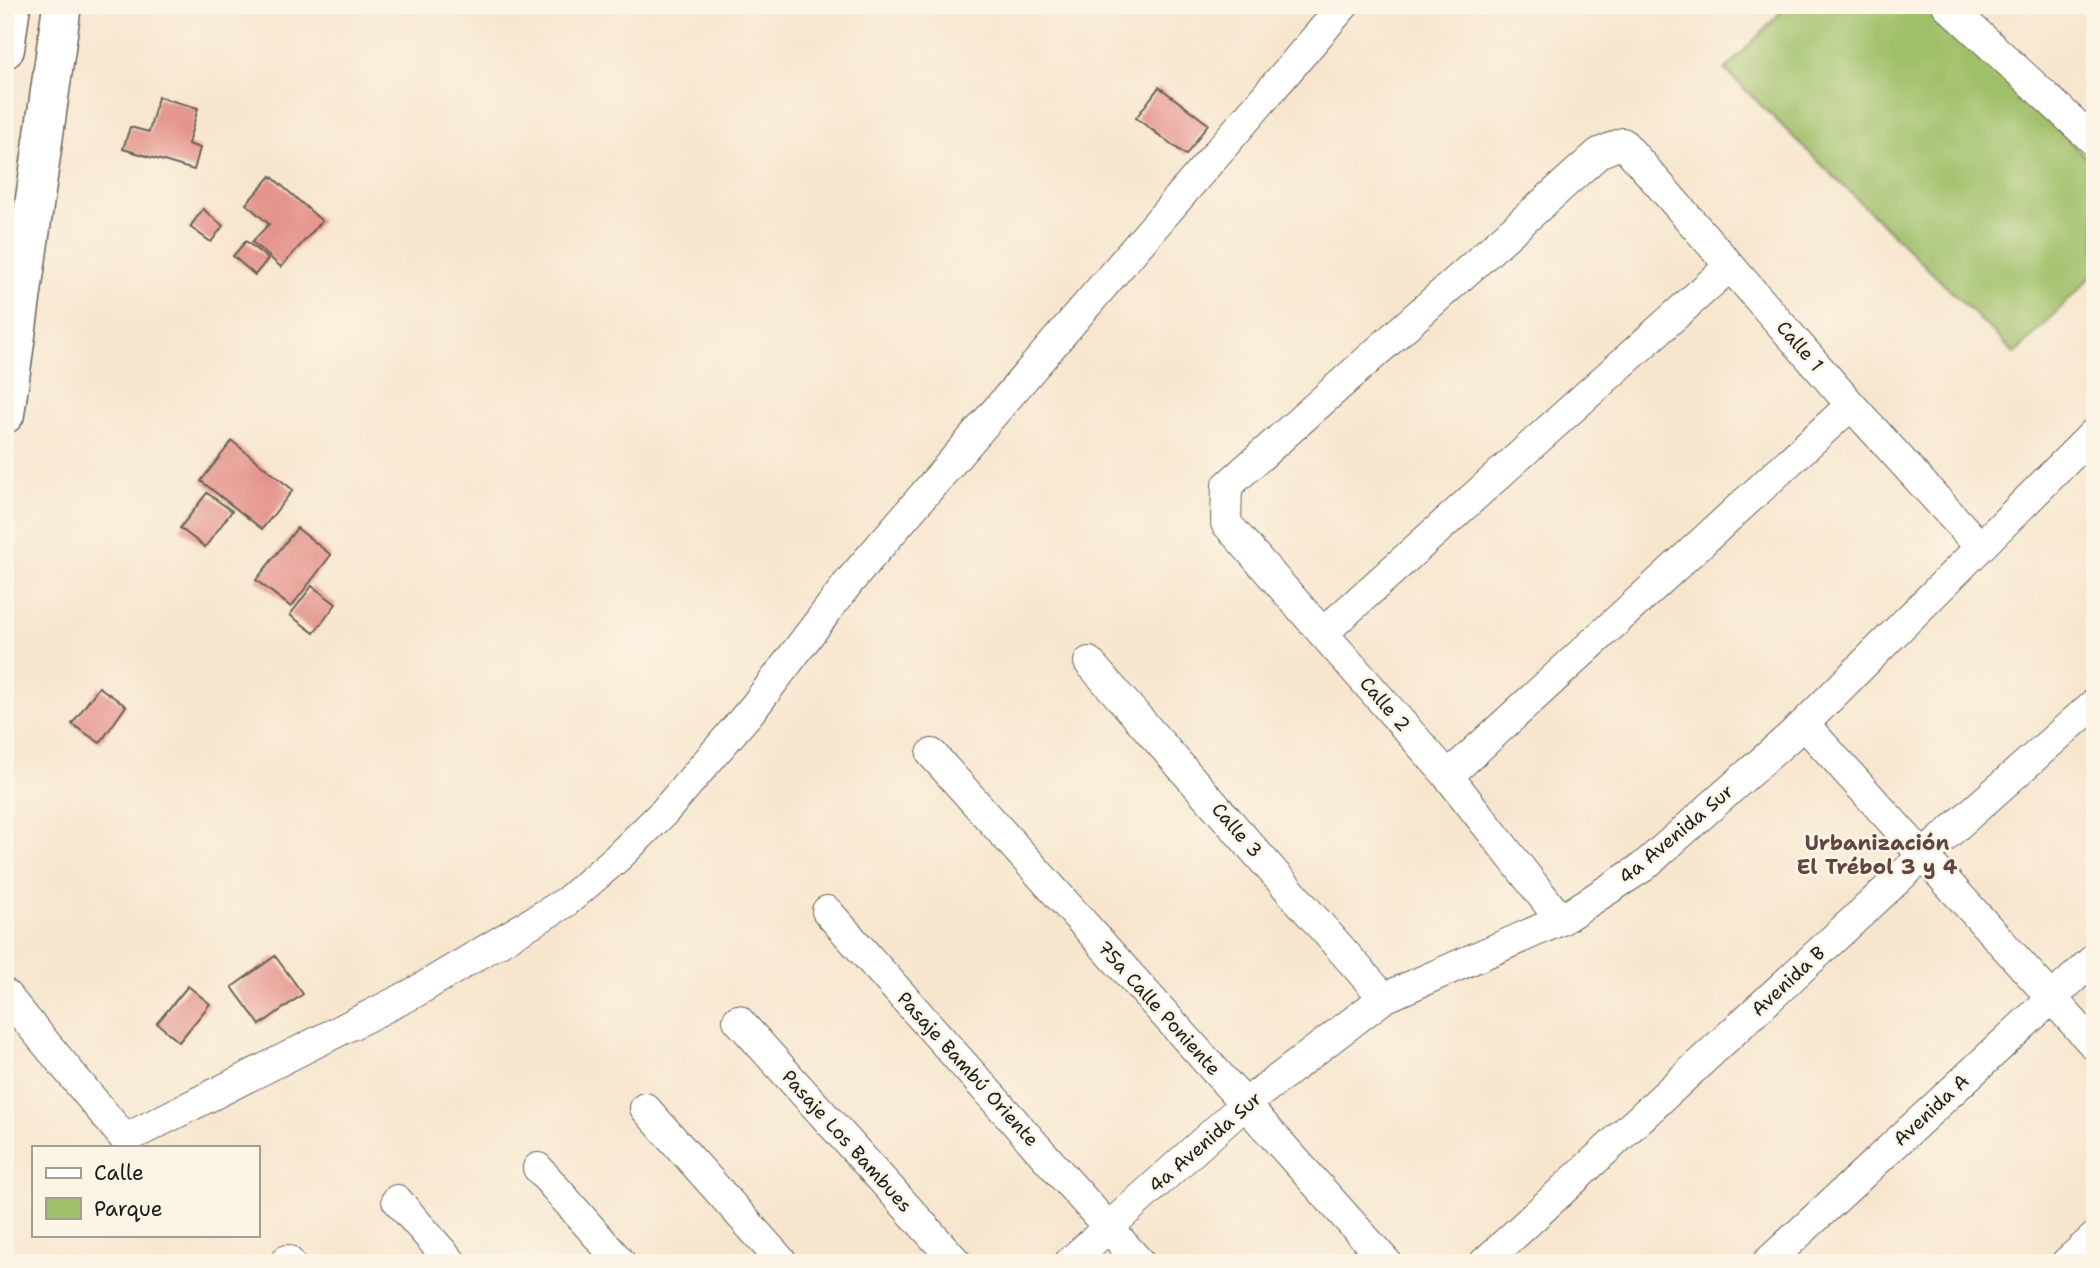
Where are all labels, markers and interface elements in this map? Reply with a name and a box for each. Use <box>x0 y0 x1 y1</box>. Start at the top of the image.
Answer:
street label: Calle 1 <box>1771 315 1829 377</box>
street label: Calle 2 <box>1354 671 1416 737</box>
street label: 4a Avenida Sur <box>1614 779 1738 889</box>
street label: Calle 3 <box>1206 797 1268 863</box>
district label: Urbanización El Trébol 3 y 4 <box>1797 829 1958 881</box>
street label: 75a Calle Poniente <box>1092 935 1226 1081</box>
street label: Avenida B <box>1746 940 1830 1022</box>
street label: Pasaje Bambú Oriente <box>892 986 1044 1152</box>
street label: Pasaje Los Bambues <box>776 1065 918 1217</box>
street label: Avenida A <box>1888 1068 1974 1151</box>
street label: 4a Avenida Sur <box>1143 1086 1267 1198</box>
legend <box>32 1146 259 1236</box>
text: Calle <box>94 1159 144 1187</box>
text: Parque <box>94 1195 163 1223</box>

